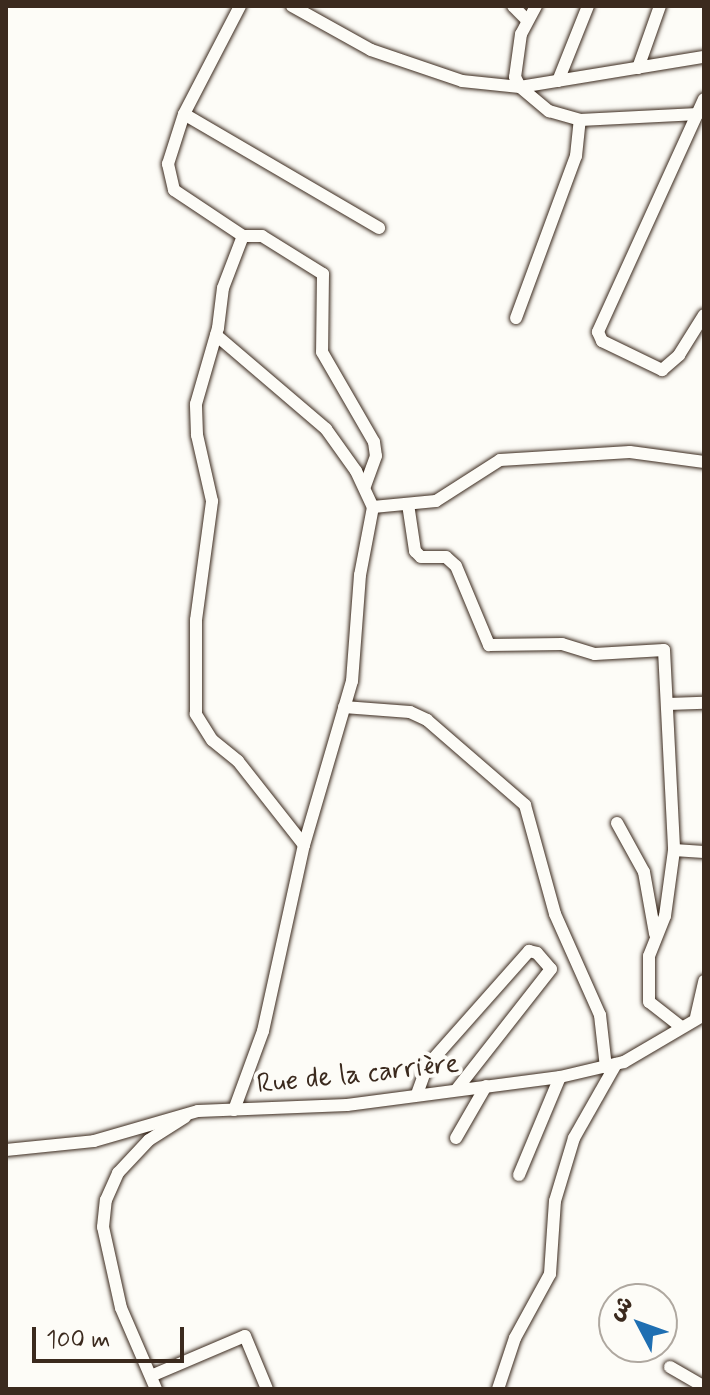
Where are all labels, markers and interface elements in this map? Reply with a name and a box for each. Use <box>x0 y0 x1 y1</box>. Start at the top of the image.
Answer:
street label: Rue de la carrière <box>254 1048 462 1102</box>
north arrow <box>598 1283 678 1363</box>
text: ش <box>603 1290 640 1327</box>
scale bar <box>36 1311 188 1361</box>
text: 100 m <box>46 1325 110 1356</box>

